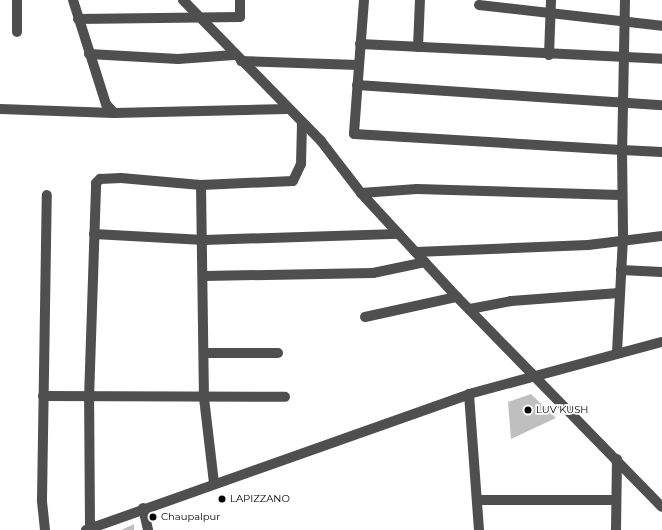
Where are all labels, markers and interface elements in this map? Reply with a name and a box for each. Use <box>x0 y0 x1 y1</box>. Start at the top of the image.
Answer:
place label: LUV KUSH <box>536 404 588 416</box>
marker: LUV KUSH <box>523 405 533 415</box>
place label: LAPIZZANO <box>230 493 290 505</box>
marker: LAPIZZANO <box>217 494 227 504</box>
place label: Chaupalpur <box>161 511 220 523</box>
marker: Chaupalpur <box>148 512 158 522</box>

